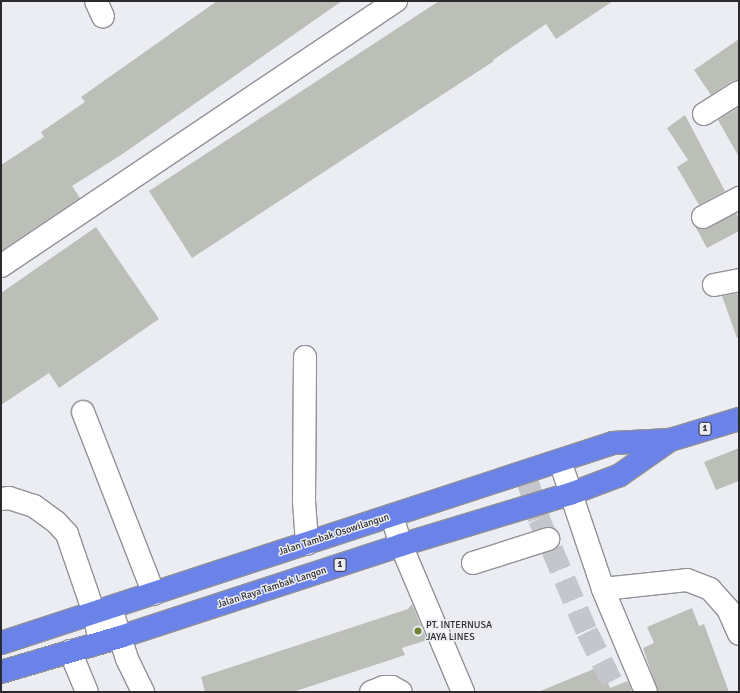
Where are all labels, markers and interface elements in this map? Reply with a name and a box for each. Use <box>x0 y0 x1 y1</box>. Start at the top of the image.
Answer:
road number: 1 <box>698 422 712 436</box>
street label: Jalan Tambak Osowilangun <box>277 511 391 559</box>
road number: 1 <box>333 558 347 572</box>
street label: Jalan Raya Tambak Langon <box>216 565 328 611</box>
place label: PT. INTERNUSA JAYA LINES <box>426 619 492 642</box>
marker: PT. INTERNUSA JAYA LINES <box>413 626 423 636</box>

